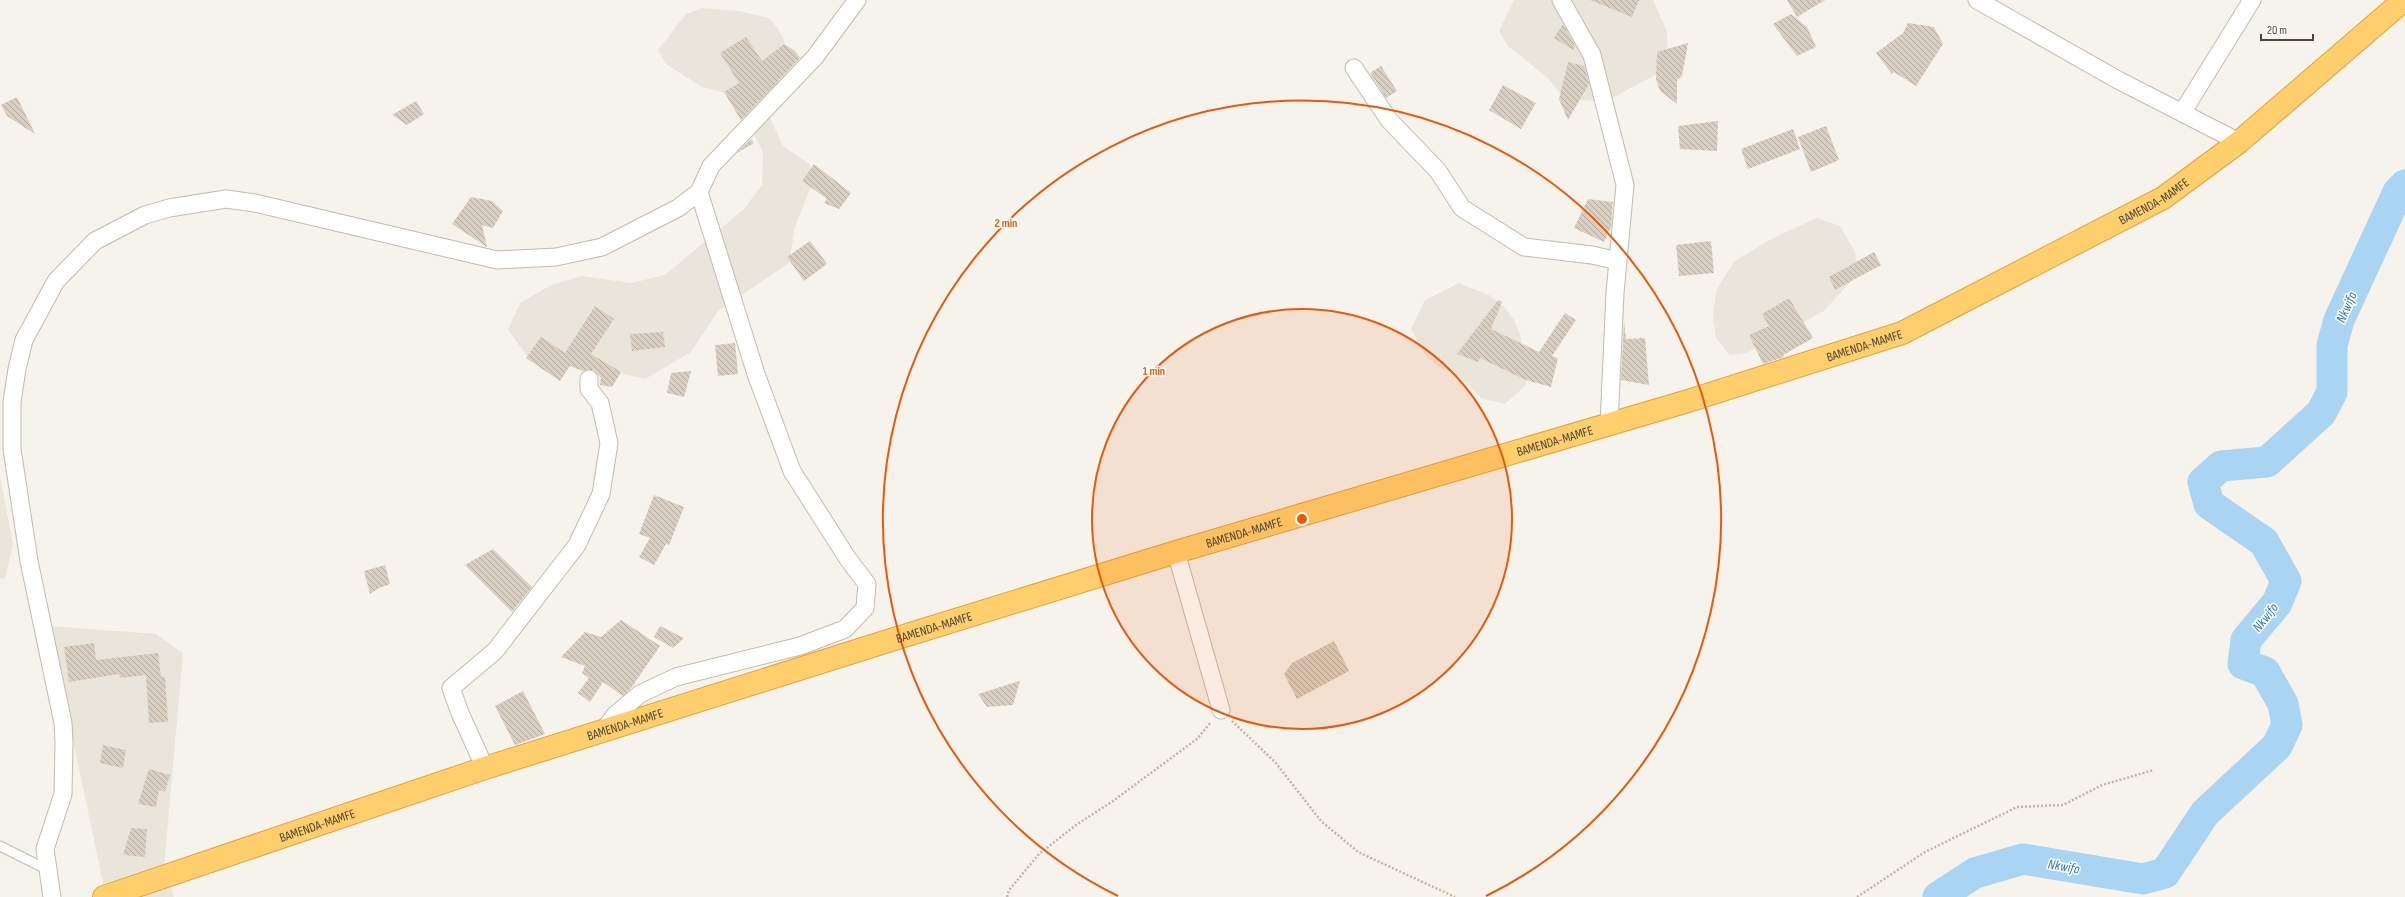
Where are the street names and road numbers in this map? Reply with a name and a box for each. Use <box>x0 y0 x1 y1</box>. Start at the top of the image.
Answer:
street label: BAMENDA-MAMFE <box>2116 175 2193 228</box>
street label: BAMENDA-MAMFE <box>1825 326 1905 366</box>
street label: BAMENDA-MAMFE <box>1515 422 1595 460</box>
street label: BAMENDA-MAMFE <box>1204 514 1284 552</box>
street label: BAMENDA-MAMFE <box>894 608 974 647</box>
street label: BAMENDA-MAMFE <box>585 705 665 744</box>
street label: BAMENDA-MAMFE <box>277 806 357 846</box>

